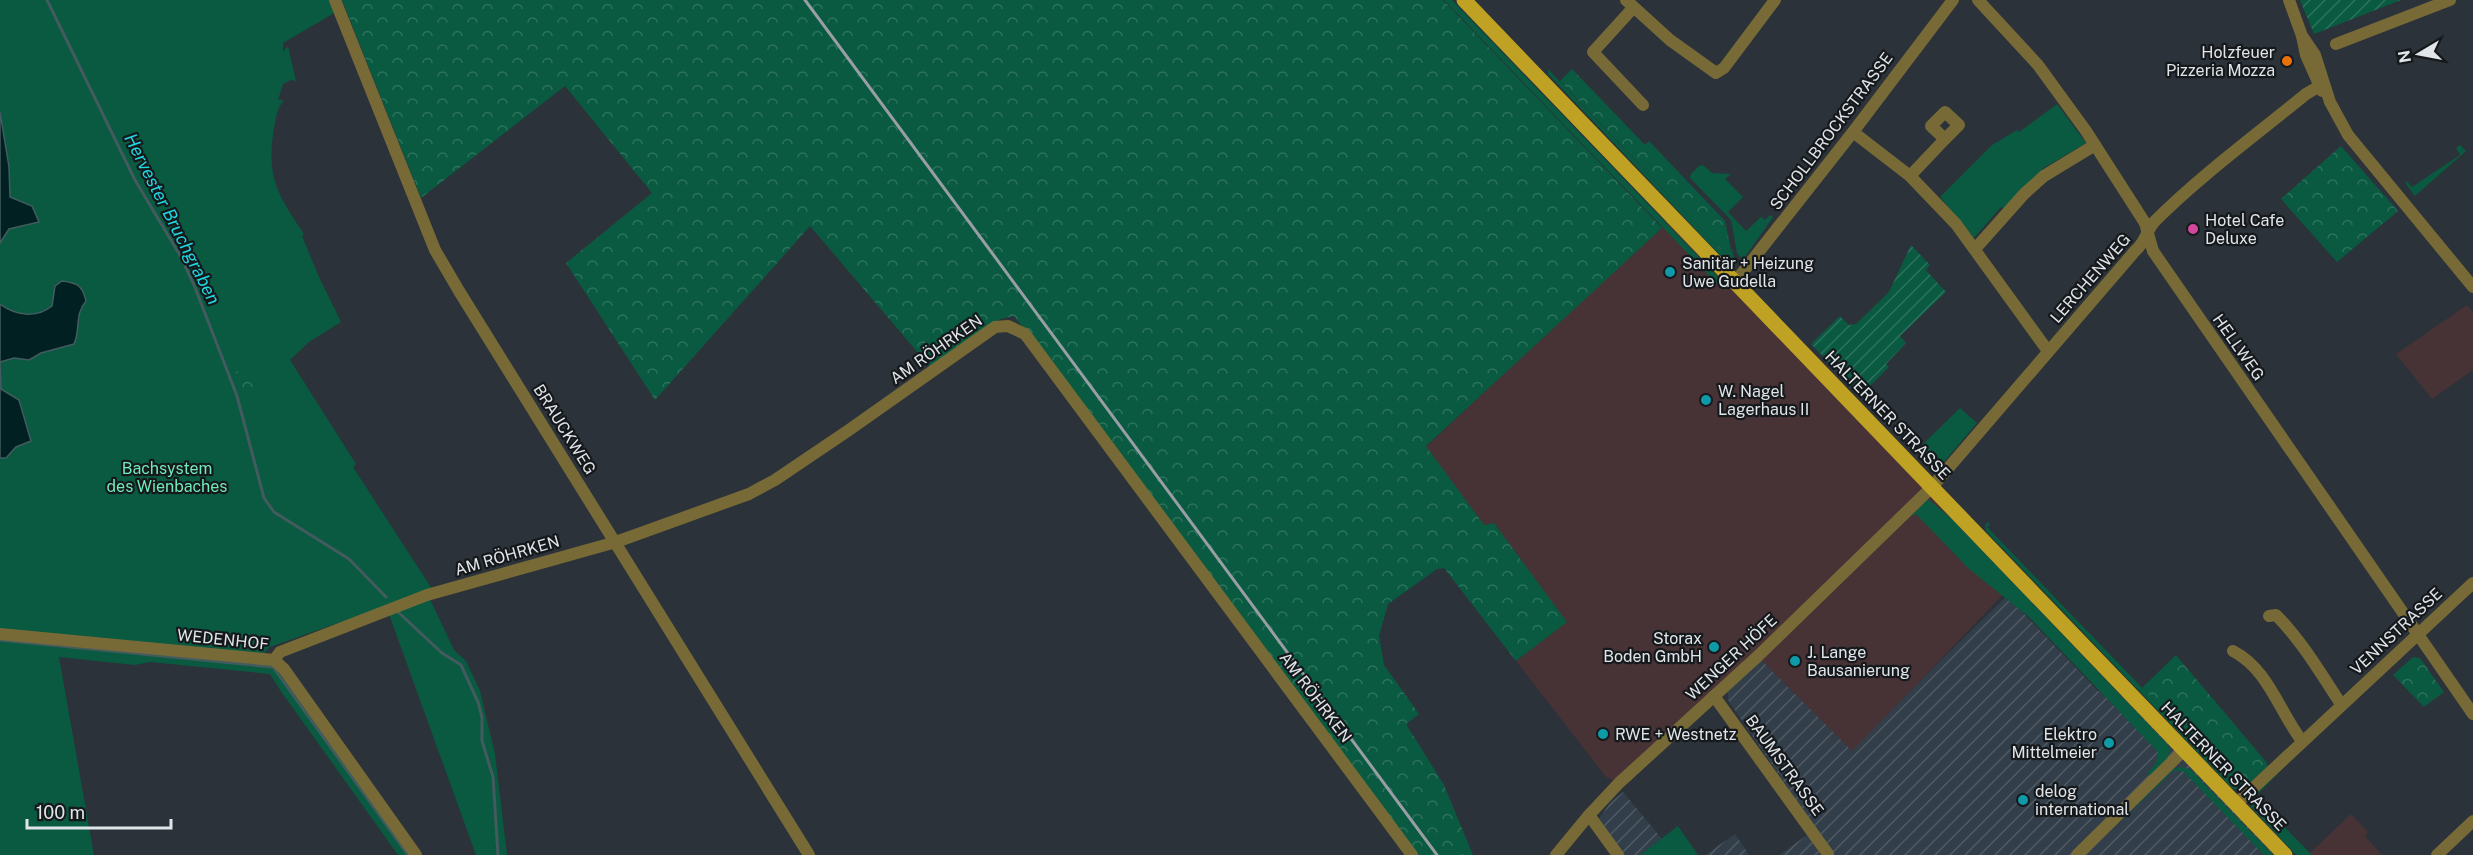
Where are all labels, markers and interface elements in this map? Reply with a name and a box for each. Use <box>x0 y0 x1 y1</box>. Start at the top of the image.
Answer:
north arrow <box>2389 24 2449 84</box>
place label: Holzfeuer Pizzeria Mozza <box>2166 43 2275 80</box>
street label: SCHOLLBROCKSTRASSE <box>1766 49 1897 214</box>
text: N <box>2394 49 2415 64</box>
marker: Holzfeuer Pizzeria Mozza <box>2280 54 2294 68</box>
water label: Hervester Bruchgraben <box>120 130 225 308</box>
place label: Hotel Cafe Deluxe <box>2205 211 2284 248</box>
marker: Hotel Cafe Deluxe <box>2186 222 2200 236</box>
street label: LERCHENWEG <box>2046 230 2134 327</box>
place label: Sanitär + Heizung Uwe Gudella <box>1682 254 1814 291</box>
marker: Sanitär + Heizung Uwe Gudella <box>1663 265 1677 279</box>
street label: AM RÖHRKEN <box>886 310 986 388</box>
street label: HELLWEG <box>2209 310 2268 384</box>
street label: HALTERNER STRASSE <box>1821 347 1954 484</box>
street label: BRAUCKWEG <box>529 381 600 478</box>
place label: W. Nagel Lagerhaus II <box>1718 382 1809 419</box>
marker: W. Nagel Lagerhaus II <box>1699 393 1713 407</box>
park label: Bachsystem des Wienbaches <box>107 459 227 496</box>
street label: AM RÖHRKEN <box>452 531 562 579</box>
street label: VENNSTRASSE <box>2347 584 2446 679</box>
street label: WENGER HÖFE <box>1681 610 1781 704</box>
street label: WEDENHOF <box>176 625 270 654</box>
place label: Storax Boden GmbH <box>1603 629 1702 666</box>
marker: Storax Boden GmbH <box>1707 640 1721 654</box>
place label: J. Lange Bausanierung <box>1807 643 1910 680</box>
street label: AM RÖHRKEN <box>1276 648 1356 746</box>
marker: J. Lange Bausanierung <box>1788 654 1802 668</box>
street label: HALTERNER STRASSE <box>2157 698 2290 835</box>
street label: BAUMSTRASSE <box>1742 711 1828 820</box>
place label: RWE + Westnetz <box>1615 725 1737 744</box>
place label: Elektro Mittelmeier <box>2011 725 2097 762</box>
marker: RWE + Westnetz <box>1596 727 1610 741</box>
marker: Elektro Mittelmeier <box>2102 736 2116 750</box>
place label: delog international <box>2035 782 2129 819</box>
scale bar <box>27 792 171 830</box>
marker: delog international <box>2016 793 2030 807</box>
text: 100 m <box>36 802 85 823</box>

